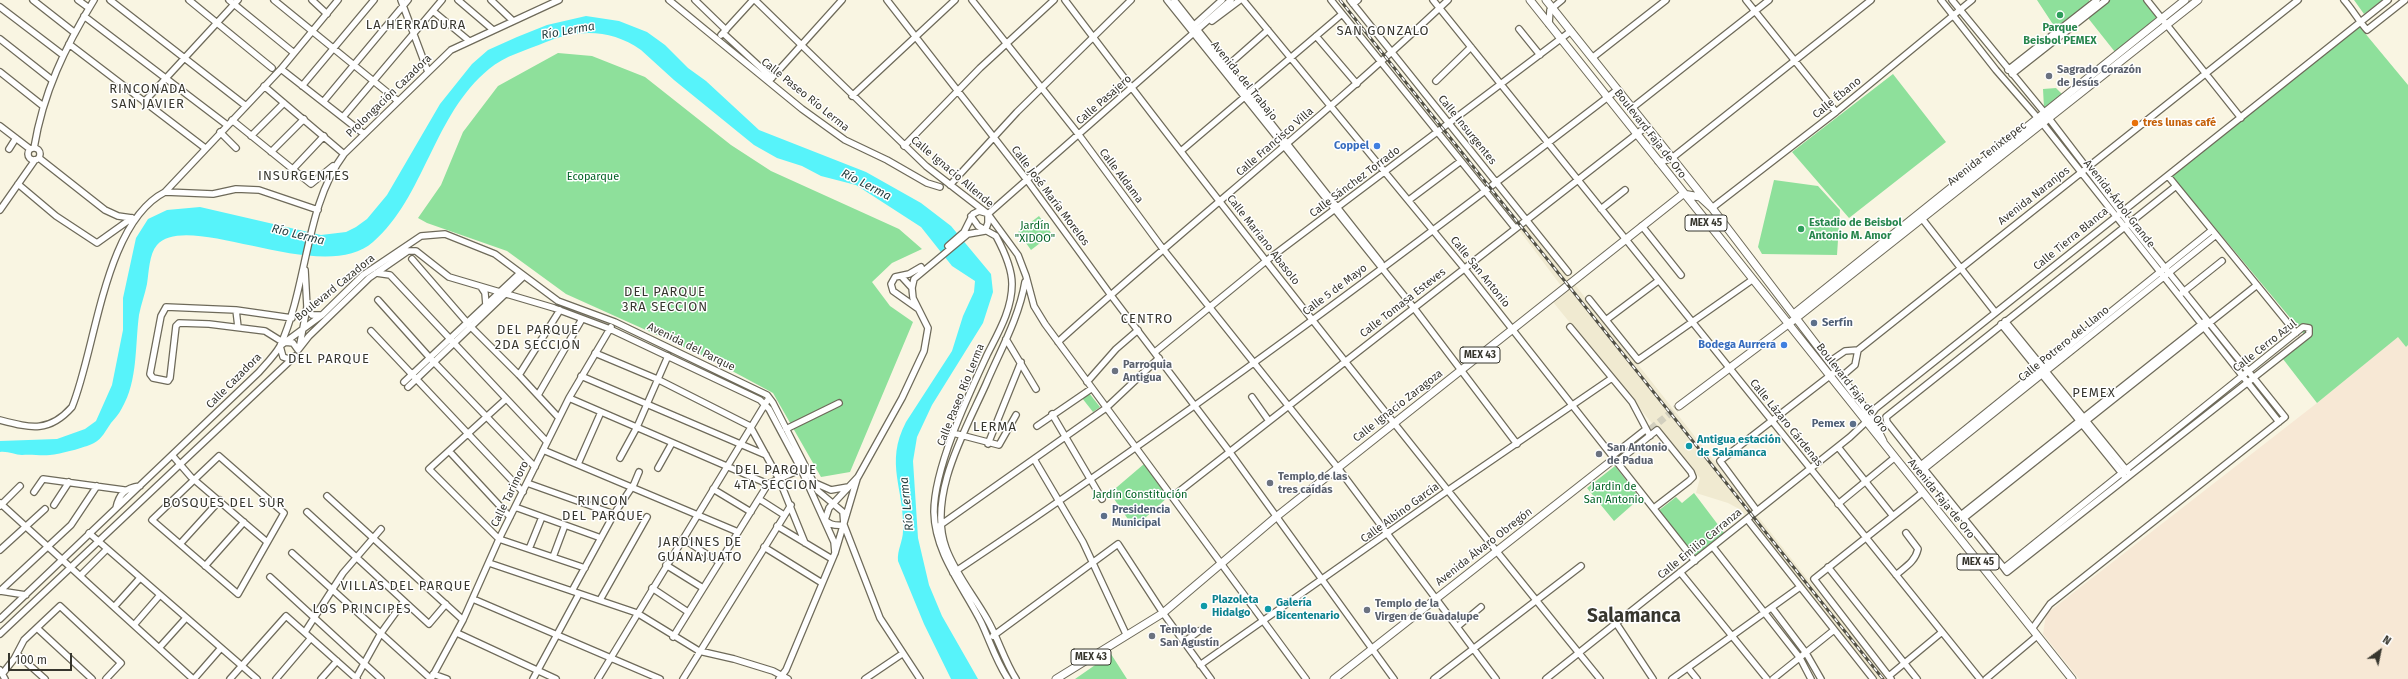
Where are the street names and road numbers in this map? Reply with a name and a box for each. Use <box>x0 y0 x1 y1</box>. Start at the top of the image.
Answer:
street label: Avenida del Trabajo <box>1208 39 1280 123</box>
street label: Prolongación Cazadora <box>344 52 434 140</box>
street label: Calle Paseo Río Lerma <box>758 55 852 135</box>
street label: Calle Pasajero <box>1074 72 1134 128</box>
street label: Calle Ébano <box>1810 74 1864 122</box>
street label: Boulevard Faja de Oro <box>1611 87 1689 181</box>
street label: Calle Insurgentes <box>1435 93 1499 167</box>
street label: Calle Francisco Villa <box>1234 105 1316 179</box>
street label: Avenida Tenixtepec <box>1945 119 2029 189</box>
street label: Calle Ignacio Allende <box>908 134 996 210</box>
street label: Calle José María Morelos <box>1008 144 1092 248</box>
street label: Calle Sánchez Torrado <box>1307 144 1403 220</box>
street label: Calle Aldama <box>1096 146 1146 206</box>
street label: Avenida Árbol Grande <box>2081 157 2157 251</box>
street label: Avenida Naranjos <box>1996 164 2072 228</box>
street label: Calle Mariano Abasolo <box>1224 192 1302 288</box>
street label: Calle Tierra Blanca <box>2031 205 2111 273</box>
road number: MEX 45 <box>1685 215 1727 231</box>
street label: Calle San Antonio <box>1447 234 1513 310</box>
street label: Boulevard Cazadora <box>292 252 378 324</box>
street label: Calle 5 de Mayo <box>1300 261 1370 319</box>
street label: Calle Tomasa Esteves <box>1357 265 1449 341</box>
street label: Calle Potrero del Llano <box>2016 303 2112 385</box>
street label: Calle Cerro Azul <box>2230 317 2300 375</box>
street label: Avenida del Parque <box>645 320 737 374</box>
street label: Boulevard Faja de Oro <box>1813 341 1891 435</box>
street label: Calle Paseo Río Lerma <box>934 342 988 448</box>
road number: MEX 43 <box>1460 347 1500 363</box>
street label: Calle Cazadora <box>204 351 264 411</box>
street label: Calle Ignacio Zaragoza <box>1351 367 1445 445</box>
street label: Calle Lázaro Cárdenas <box>1747 377 1825 469</box>
street label: Avenida Faja de Oro <box>1905 456 1977 542</box>
street label: Calle Tarimoro <box>488 459 532 529</box>
street label: Calle Albino García <box>1358 480 1442 546</box>
street label: Avenida Álvaro Obregón <box>1433 505 1535 589</box>
street label: Calle Emilio Carranza <box>1655 506 1745 582</box>
road number: MEX 45 <box>1957 554 1999 570</box>
road number: MEX 43 <box>1071 649 1111 665</box>

